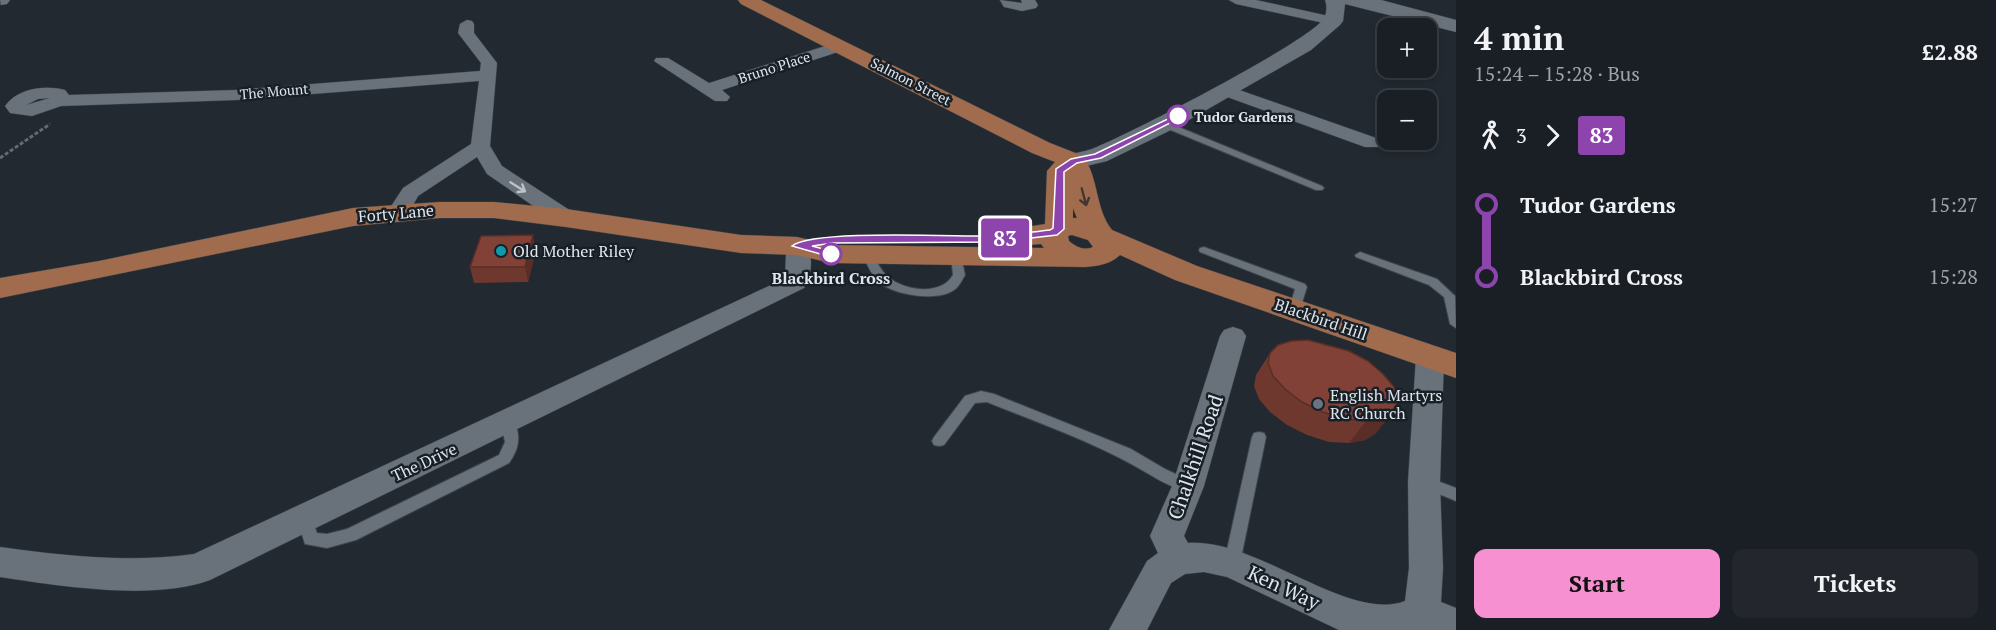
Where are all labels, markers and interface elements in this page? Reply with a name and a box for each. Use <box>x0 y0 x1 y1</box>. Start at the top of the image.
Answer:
text: 4 min <box>1474 16 1564 59</box>
map controls <box>1377 18 1437 150</box>
button: + <box>1377 18 1437 78</box>
text: £2.88 <box>1922 37 1978 66</box>
street label: Bruno Place <box>736 46 812 88</box>
street label: Salmon Street <box>868 53 955 110</box>
text: 15:24 – 15:28 · Bus <box>1474 60 1640 87</box>
street label: The Mount <box>239 78 310 103</box>
button: − <box>1377 90 1437 150</box>
marker: Tudor Gardens <box>1167 105 1189 127</box>
place label: Tudor Gardens <box>1194 107 1293 126</box>
icon: walk <box>1474 119 1507 152</box>
icon: forward <box>1536 119 1569 152</box>
text: 83 <box>1590 121 1613 149</box>
text: 3 <box>1516 122 1527 149</box>
one-way arrow <box>509 181 526 193</box>
one-way arrow <box>1079 187 1090 206</box>
text: Tudor Gardens <box>1520 190 1676 219</box>
text: 15:27 <box>1929 191 1978 218</box>
street label: Forty Lane <box>357 199 435 227</box>
line badge: 83 <box>978 218 1032 258</box>
text: 83 <box>993 224 1017 252</box>
place label: Old Mother Riley <box>513 240 635 262</box>
marker: Blackbird Cross <box>820 243 842 265</box>
marker: Old Mother Riley <box>494 244 508 258</box>
text: Blackbird Cross <box>1520 262 1683 291</box>
text: 15:28 <box>1929 263 1978 290</box>
place label: Blackbird Cross <box>772 267 890 289</box>
street label: Blackbird Hill <box>1272 293 1371 345</box>
place label: English Martyrs RC Church <box>1330 384 1442 424</box>
street label: Chalkhill Road <box>1161 391 1229 523</box>
marker: English Martyrs RC Church <box>1311 397 1325 411</box>
street label: The Drive <box>388 437 460 487</box>
button: Start <box>1474 549 1720 618</box>
button: Tickets <box>1732 549 1978 618</box>
street label: Ken Way <box>1244 559 1325 616</box>

